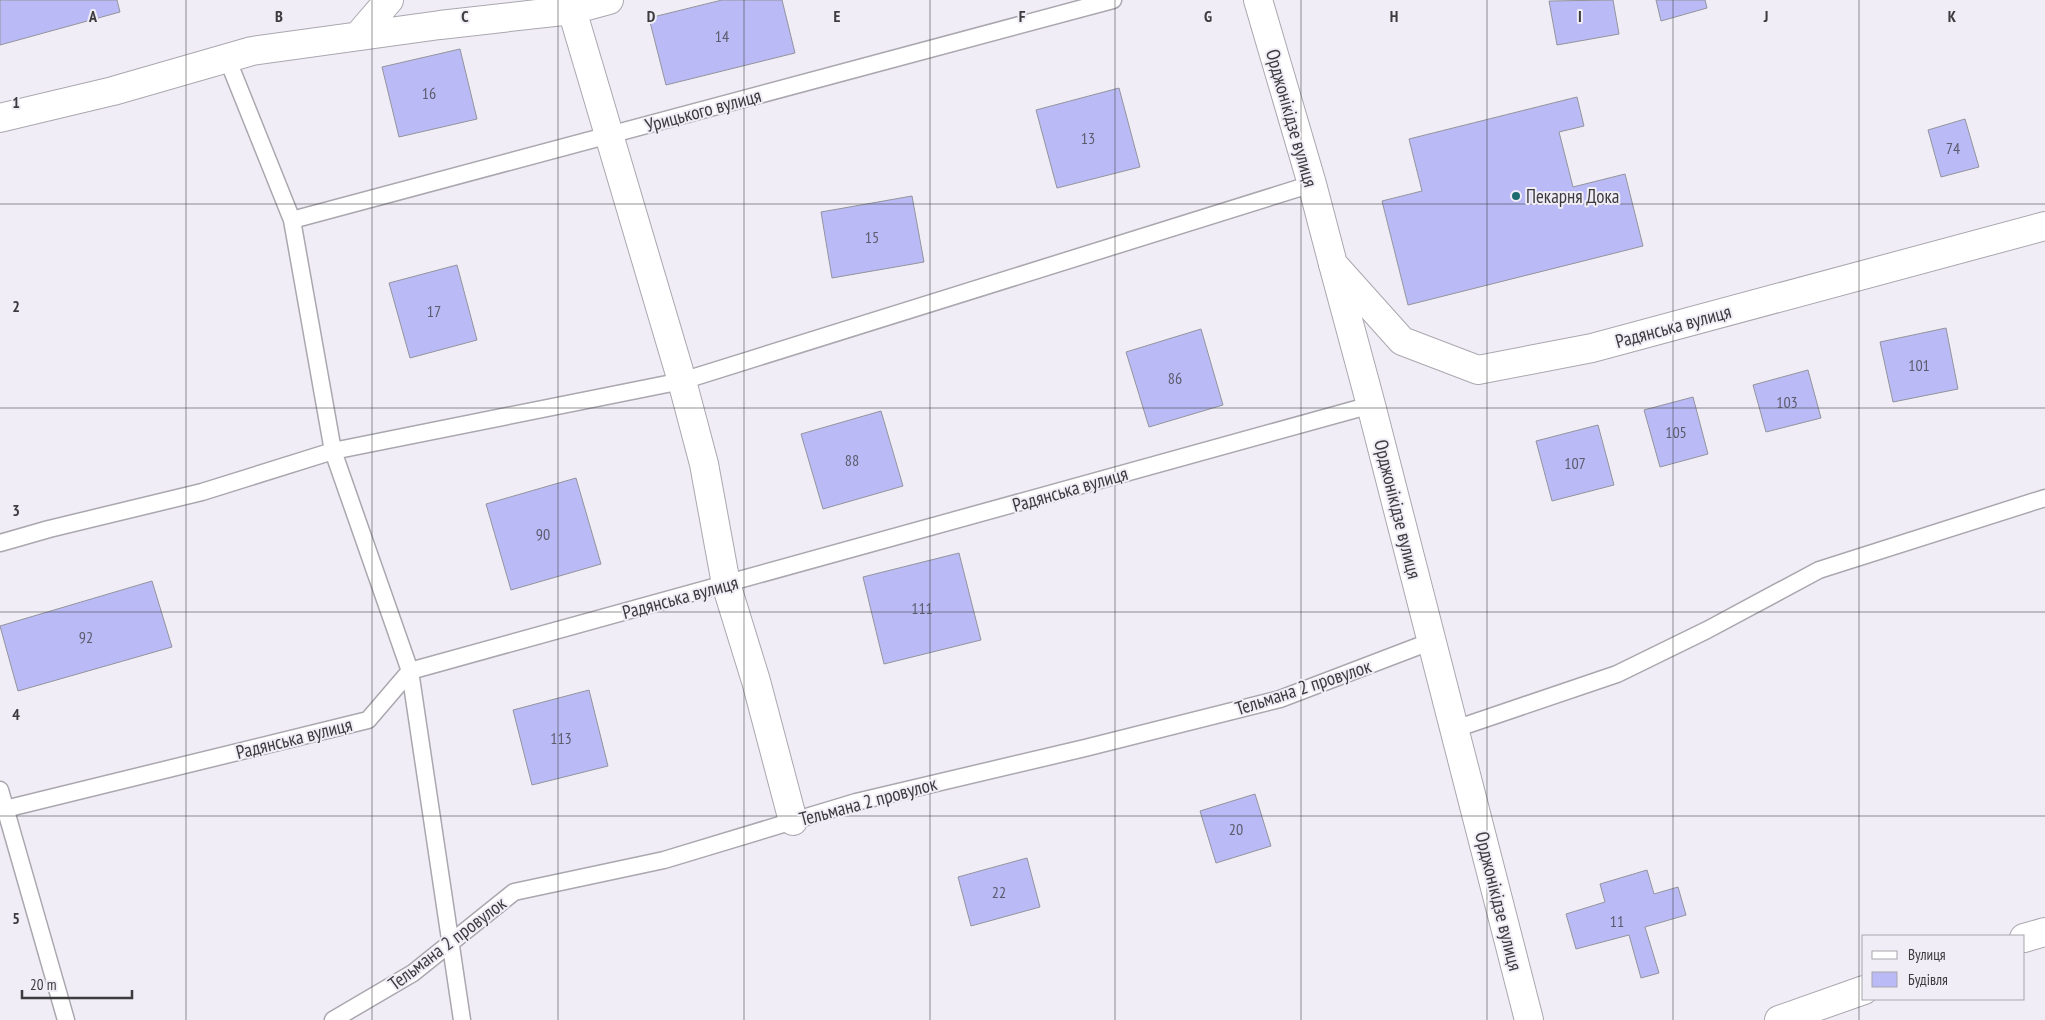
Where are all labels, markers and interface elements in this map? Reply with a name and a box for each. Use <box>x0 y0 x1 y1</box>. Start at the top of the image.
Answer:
text: A <box>88 6 98 26</box>
text: B <box>275 6 283 26</box>
text: C <box>461 6 469 26</box>
text: D <box>647 6 656 26</box>
text: E <box>834 6 841 26</box>
text: F <box>1019 6 1026 26</box>
text: G <box>1204 6 1212 26</box>
text: H <box>1390 6 1398 26</box>
text: I <box>1578 6 1582 26</box>
text: J <box>1763 6 1768 26</box>
text: K <box>1948 6 1957 26</box>
house number: 14 <box>715 26 729 46</box>
street label: Орджонікідзе вулиця <box>1261 46 1323 190</box>
house number: 16 <box>422 83 436 103</box>
street label: Урицького вулиця <box>642 83 764 137</box>
text: 1 <box>12 92 20 112</box>
house number: 13 <box>1081 128 1095 148</box>
house number: 74 <box>1946 138 1960 158</box>
place label: Пекарня Дока <box>1526 184 1619 208</box>
marker: Пекарня Дока <box>1510 190 1522 202</box>
house number: 15 <box>865 227 879 247</box>
text: 2 <box>12 296 20 316</box>
street label: Радянська вулиця <box>1612 299 1734 353</box>
house number: 17 <box>427 301 441 321</box>
house number: 101 <box>1908 355 1930 375</box>
house number: 86 <box>1168 368 1182 388</box>
house number: 103 <box>1776 392 1798 412</box>
house number: 105 <box>1665 422 1687 442</box>
street label: Орджонікідзе вулиця <box>1369 437 1427 581</box>
house number: 88 <box>845 450 859 470</box>
house number: 107 <box>1564 453 1586 473</box>
street label: Радянська вулиця <box>1010 461 1130 517</box>
text: 3 <box>12 500 20 520</box>
house number: 90 <box>536 524 550 544</box>
street label: Радянська вулиця <box>619 570 741 624</box>
house number: 111 <box>911 598 933 618</box>
house number: 92 <box>79 627 93 647</box>
street label: Тельмана 2 провулок <box>1232 654 1375 720</box>
text: 4 <box>12 704 20 724</box>
street label: Радянська вулиця <box>233 712 355 764</box>
house number: 113 <box>550 728 572 748</box>
street label: Тельмана 2 провулок <box>797 771 940 831</box>
house number: 20 <box>1229 819 1243 839</box>
street label: Орджонікідзе вулиця <box>1470 829 1528 973</box>
house number: 22 <box>992 882 1006 902</box>
street label: Тельмана 2 провулок <box>383 890 511 995</box>
text: 5 <box>12 908 20 928</box>
house number: 11 <box>1610 911 1624 931</box>
legend <box>1862 935 2025 1000</box>
text: Вулиця <box>1908 945 1946 964</box>
scale bar <box>22 968 132 1000</box>
text: Будівля <box>1908 970 1948 989</box>
text: 20 m <box>30 975 56 994</box>

